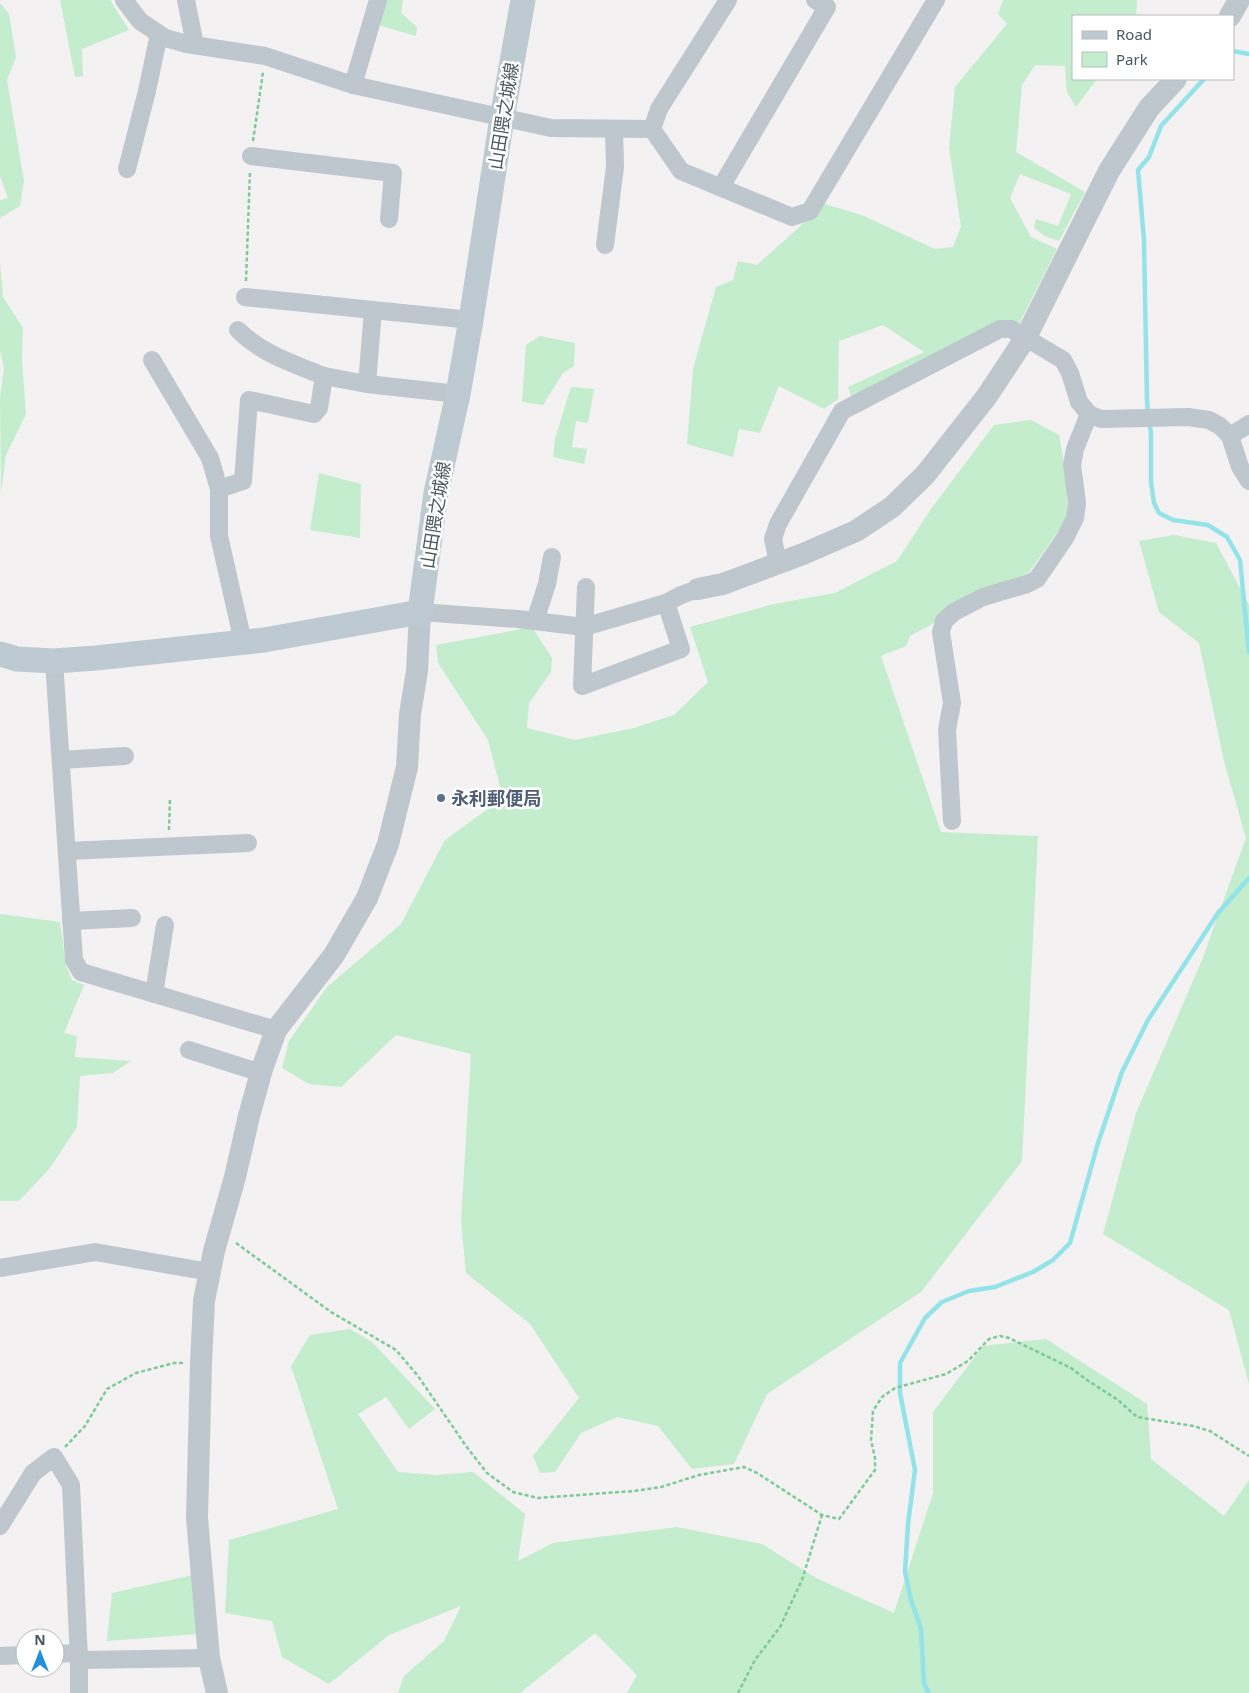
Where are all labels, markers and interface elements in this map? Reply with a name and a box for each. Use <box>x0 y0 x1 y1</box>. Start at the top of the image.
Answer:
legend <box>1072 15 1234 80</box>
text: Road <box>1116 24 1152 44</box>
text: Park <box>1116 49 1148 69</box>
street label: 山田隈之城線 <box>483 61 523 171</box>
street label: 山田隈之城線 <box>415 460 455 570</box>
place label: 永利郵便局 <box>451 786 541 810</box>
marker: 永利郵便局 <box>435 792 447 804</box>
north arrow <box>15 1628 65 1678</box>
text: N <box>34 1630 46 1649</box>

